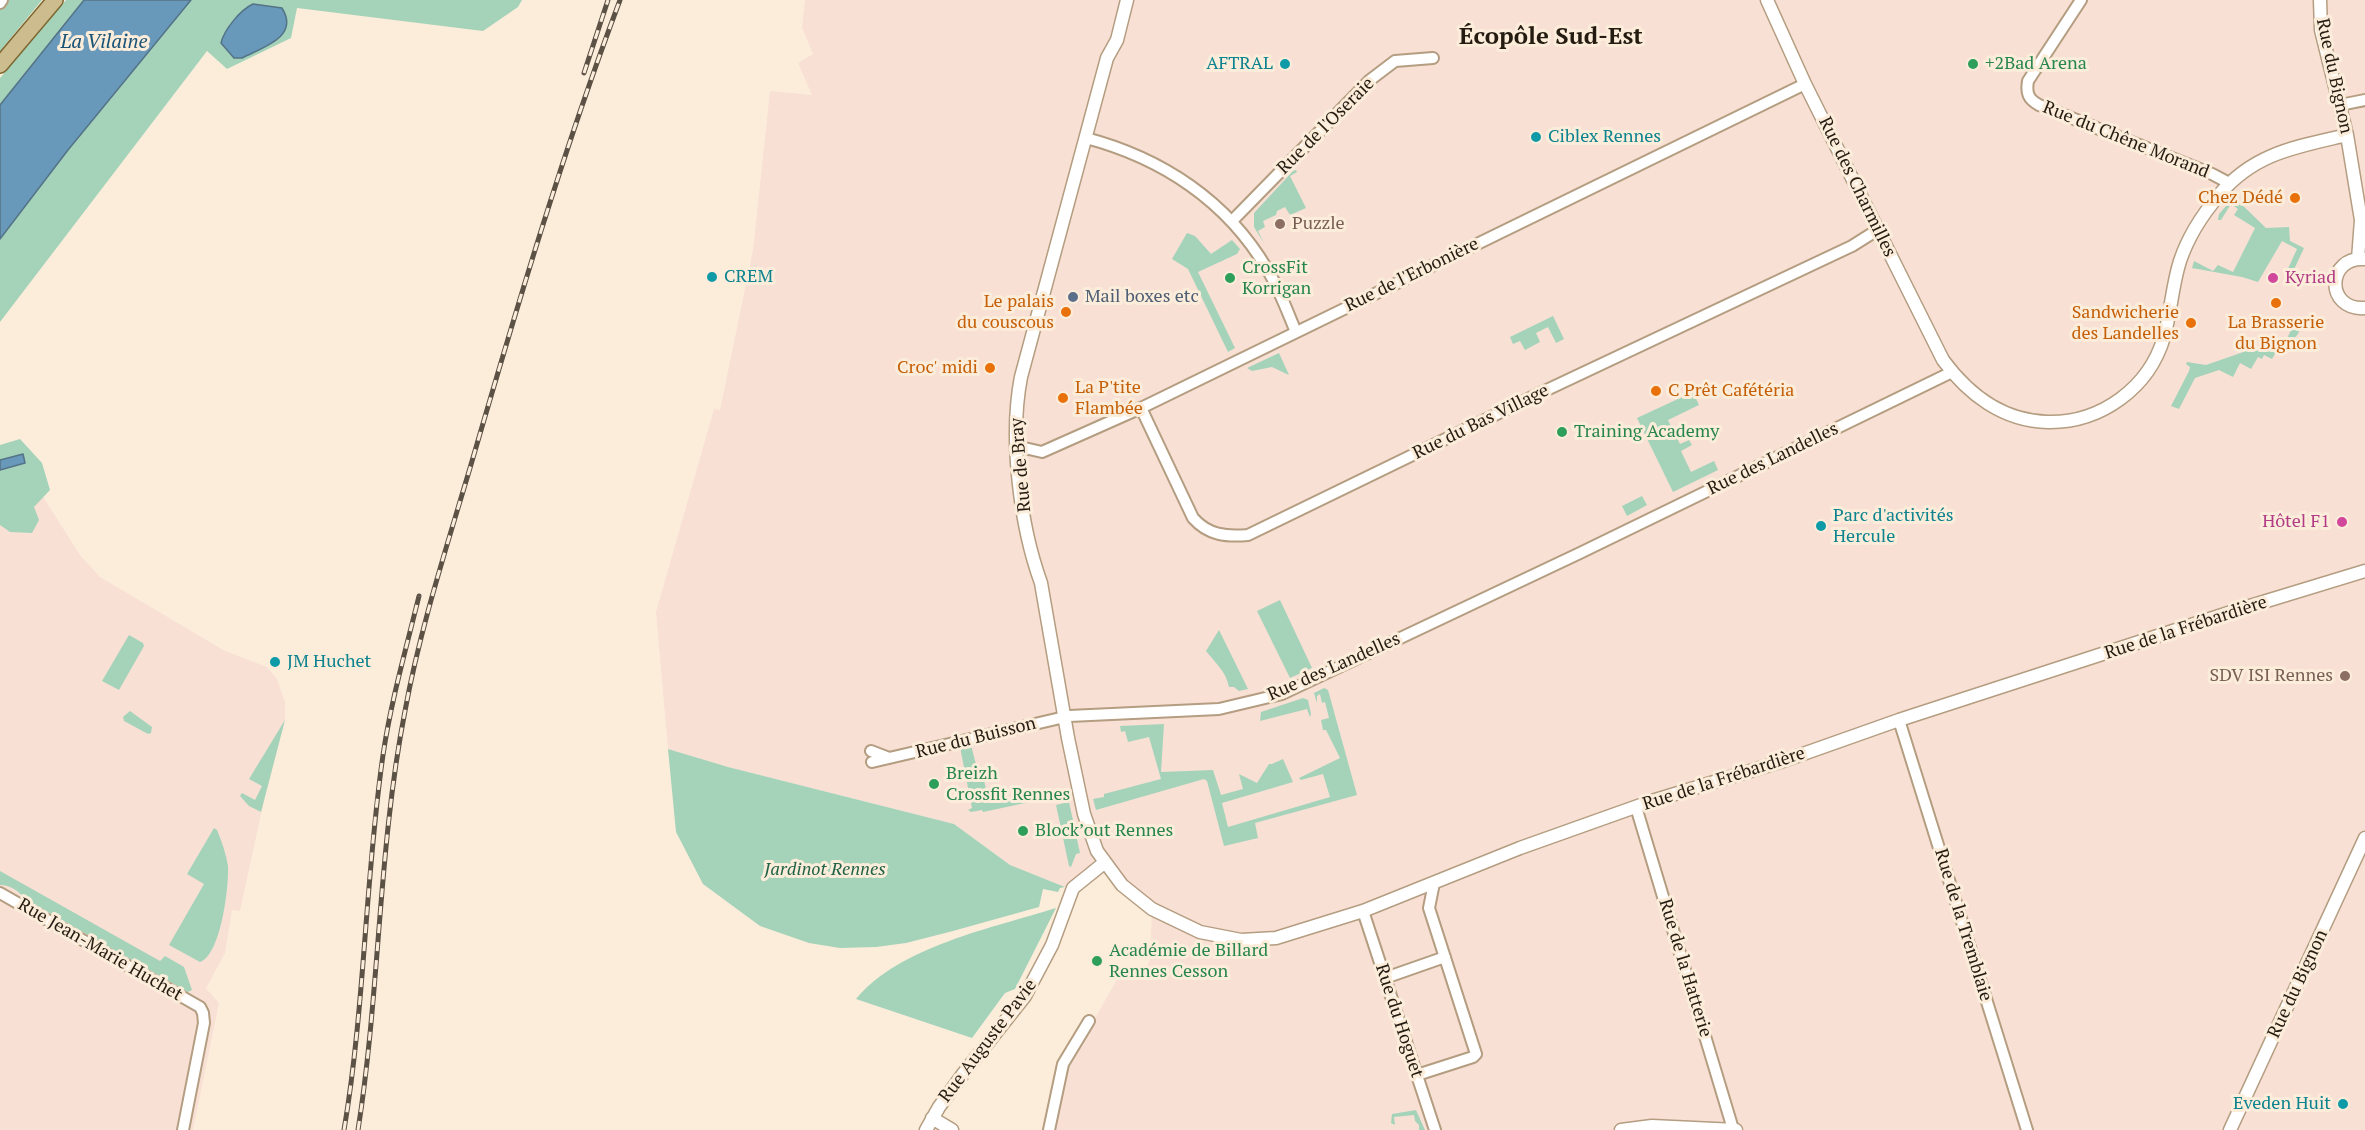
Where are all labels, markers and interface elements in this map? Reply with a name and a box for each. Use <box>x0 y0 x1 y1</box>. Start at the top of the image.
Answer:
street label: Rue du Bignon <box>2311 16 2357 136</box>
district label: Écopôle Sud-Est <box>1459 23 1643 51</box>
water label: La Vilaine <box>60 30 148 54</box>
place label: AFTRAL <box>1206 53 1273 75</box>
place label: +2Bad Arena <box>1985 53 2087 75</box>
marker: AFTRAL <box>1278 57 1292 71</box>
marker: +2Bad Arena <box>1966 57 1980 71</box>
street label: Rue de l'Oseraie <box>1273 73 1379 179</box>
street label: Rue du Chêne Morand <box>2040 97 2212 183</box>
street label: Rue des Charmilles <box>1814 113 1900 261</box>
place label: Ciblex Rennes <box>1548 126 1661 148</box>
marker: Ciblex Rennes <box>1529 130 1543 144</box>
place label: Chez Dédé <box>2198 187 2283 209</box>
marker: Chez Dédé <box>2288 191 2302 205</box>
place label: Puzzle <box>1292 213 1345 235</box>
marker: Puzzle <box>1273 217 1287 231</box>
street label: Rue de l'Erbonière <box>1342 233 1482 317</box>
place label: CrossFit Korrigan <box>1242 257 1311 300</box>
place label: CREM <box>724 266 773 288</box>
place label: Kyriad <box>2285 267 2336 289</box>
marker: CREM <box>705 270 719 284</box>
marker: CrossFit Korrigan <box>1223 271 1237 285</box>
marker: Kyriad <box>2266 271 2280 285</box>
place label: Mail boxes etc <box>1085 286 1199 308</box>
marker: Mail boxes etc <box>1066 290 1080 304</box>
place label: Le palais du couscous <box>957 291 1054 334</box>
marker: La Brasserie du Bignon <box>2269 296 2283 310</box>
place label: Sandwicherie des Landelles <box>2071 302 2179 344</box>
marker: Le palais du couscous <box>1059 305 1073 319</box>
place label: La Brasserie du Bignon <box>2228 312 2324 354</box>
marker: Sandwicherie des Landelles <box>2184 316 2198 330</box>
place label: Croc' midi <box>897 357 978 379</box>
marker: Croc' midi <box>983 361 997 375</box>
place label: La P'tite Flambée <box>1075 377 1143 420</box>
street label: Rue du Bas Village <box>1410 380 1552 464</box>
place label: C Prêt Cafétéria <box>1668 380 1794 402</box>
marker: C Prêt Cafétéria <box>1649 384 1663 398</box>
marker: La P'tite Flambée <box>1056 391 1070 405</box>
street label: Rue de Bray <box>1006 417 1036 513</box>
street label: Rue des Landelles <box>1704 418 1842 500</box>
place label: Training Academy <box>1574 421 1719 443</box>
marker: Training Academy <box>1555 425 1569 439</box>
place label: Parc d'activités Hercule <box>1833 505 1954 548</box>
place label: Hôtel F1 <box>2262 511 2330 533</box>
marker: Hôtel F1 <box>2335 515 2349 529</box>
marker: Parc d'activités Hercule <box>1814 519 1828 533</box>
street label: Rue de la Frébardière <box>2102 592 2270 664</box>
street label: Rue des Landelles <box>1264 628 1404 706</box>
place label: JM Huchet <box>287 651 371 673</box>
marker: JM Huchet <box>268 655 282 669</box>
place label: SDV ISI Rennes <box>2210 665 2333 687</box>
marker: SDV ISI Rennes <box>2338 669 2352 683</box>
street label: Rue du Buisson <box>914 713 1038 763</box>
street label: Rue de la Frébardière <box>1640 743 1808 815</box>
place label: Breizh Crossfit Rennes <box>946 763 1070 806</box>
marker: Breizh Crossfit Rennes <box>927 777 941 791</box>
place label: Block’out Rennes <box>1035 820 1173 842</box>
marker: Block’out Rennes <box>1016 824 1030 838</box>
street label: Rue de la Tremblaie <box>1930 846 1996 1004</box>
park label: Jardinot Rennes <box>764 859 886 881</box>
street label: Rue Jean-Marie Huchet <box>14 894 186 1006</box>
street label: Rue de la Hatterie <box>1654 896 1716 1040</box>
street label: Rue du Bignon <box>2263 926 2333 1042</box>
place label: Académie de Billard Rennes Cesson <box>1109 940 1268 982</box>
marker: Académie de Billard Rennes Cesson <box>1090 954 1104 968</box>
street label: Rue du Hoguet <box>1370 961 1428 1081</box>
street label: Rue Auguste Pavie <box>935 975 1041 1107</box>
place label: Eveden Huit <box>2233 1093 2331 1115</box>
marker: Eveden Huit <box>2336 1097 2350 1111</box>

